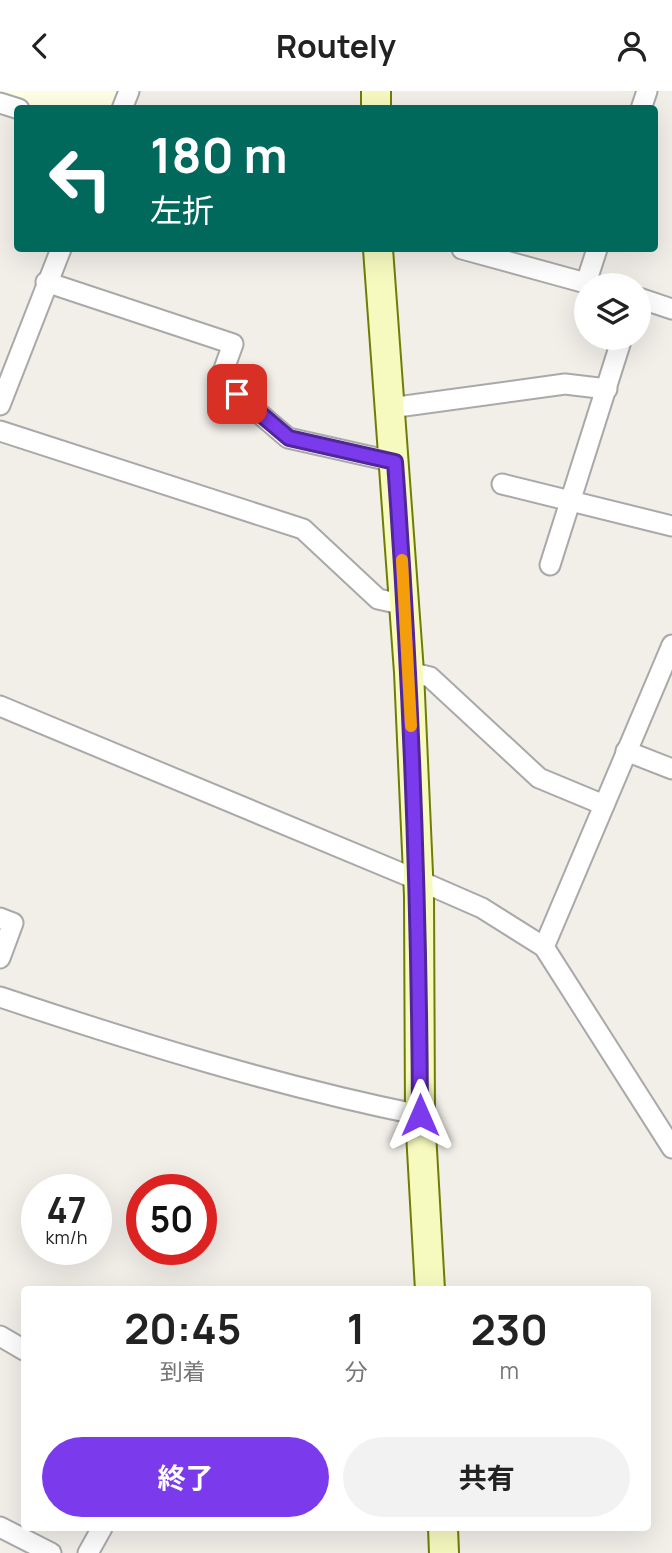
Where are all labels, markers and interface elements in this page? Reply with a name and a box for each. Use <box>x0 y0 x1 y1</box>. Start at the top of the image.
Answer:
text: Routely <box>276 24 396 68</box>
icon: back <box>21 27 59 65</box>
icon: person <box>613 27 651 65</box>
text: 180 m <box>150 121 288 188</box>
icon: left <box>35 133 126 224</box>
text: 左折 <box>150 188 214 232</box>
map controls <box>574 273 651 350</box>
button: layers <box>574 273 651 350</box>
pin <box>207 364 267 424</box>
icon: arrive <box>218 375 256 413</box>
position arrow <box>383 1078 457 1152</box>
speed limit sign: 50 <box>126 1174 217 1265</box>
text: 47 <box>47 1186 86 1234</box>
text: km/h <box>46 1225 87 1249</box>
text: 20:45 <box>124 1299 241 1357</box>
text: 1 <box>347 1299 365 1357</box>
text: 230 <box>471 1300 548 1358</box>
text: m <box>500 1354 519 1386</box>
text: 到着 <box>160 1355 206 1387</box>
text: 分 <box>345 1355 368 1387</box>
button: 終了 <box>42 1437 329 1517</box>
button: 共有 <box>343 1437 630 1517</box>

